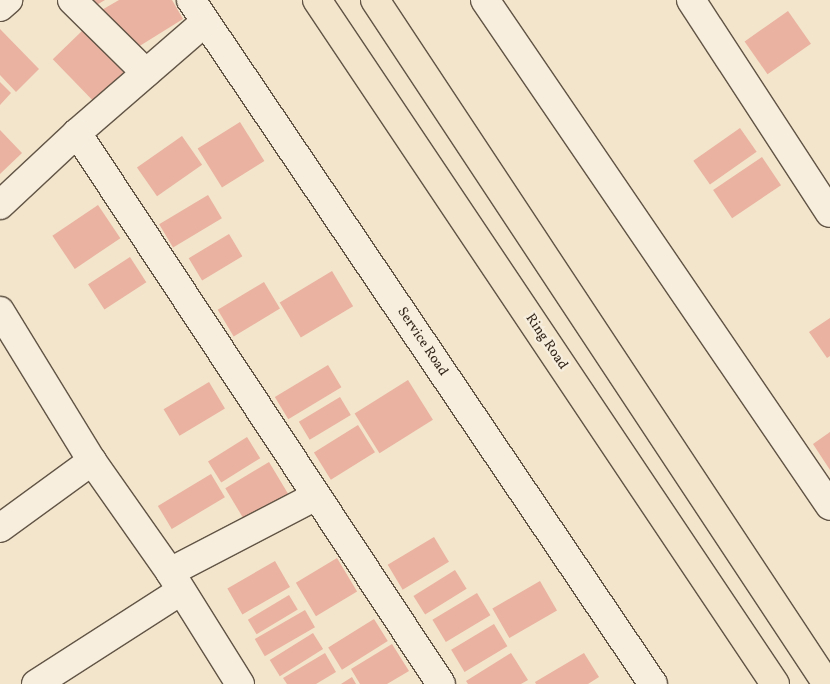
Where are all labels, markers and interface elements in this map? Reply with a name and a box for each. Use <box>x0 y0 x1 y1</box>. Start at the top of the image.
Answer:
street label: Service Road <box>393 304 451 380</box>
street label: Ring Road <box>521 311 571 373</box>

